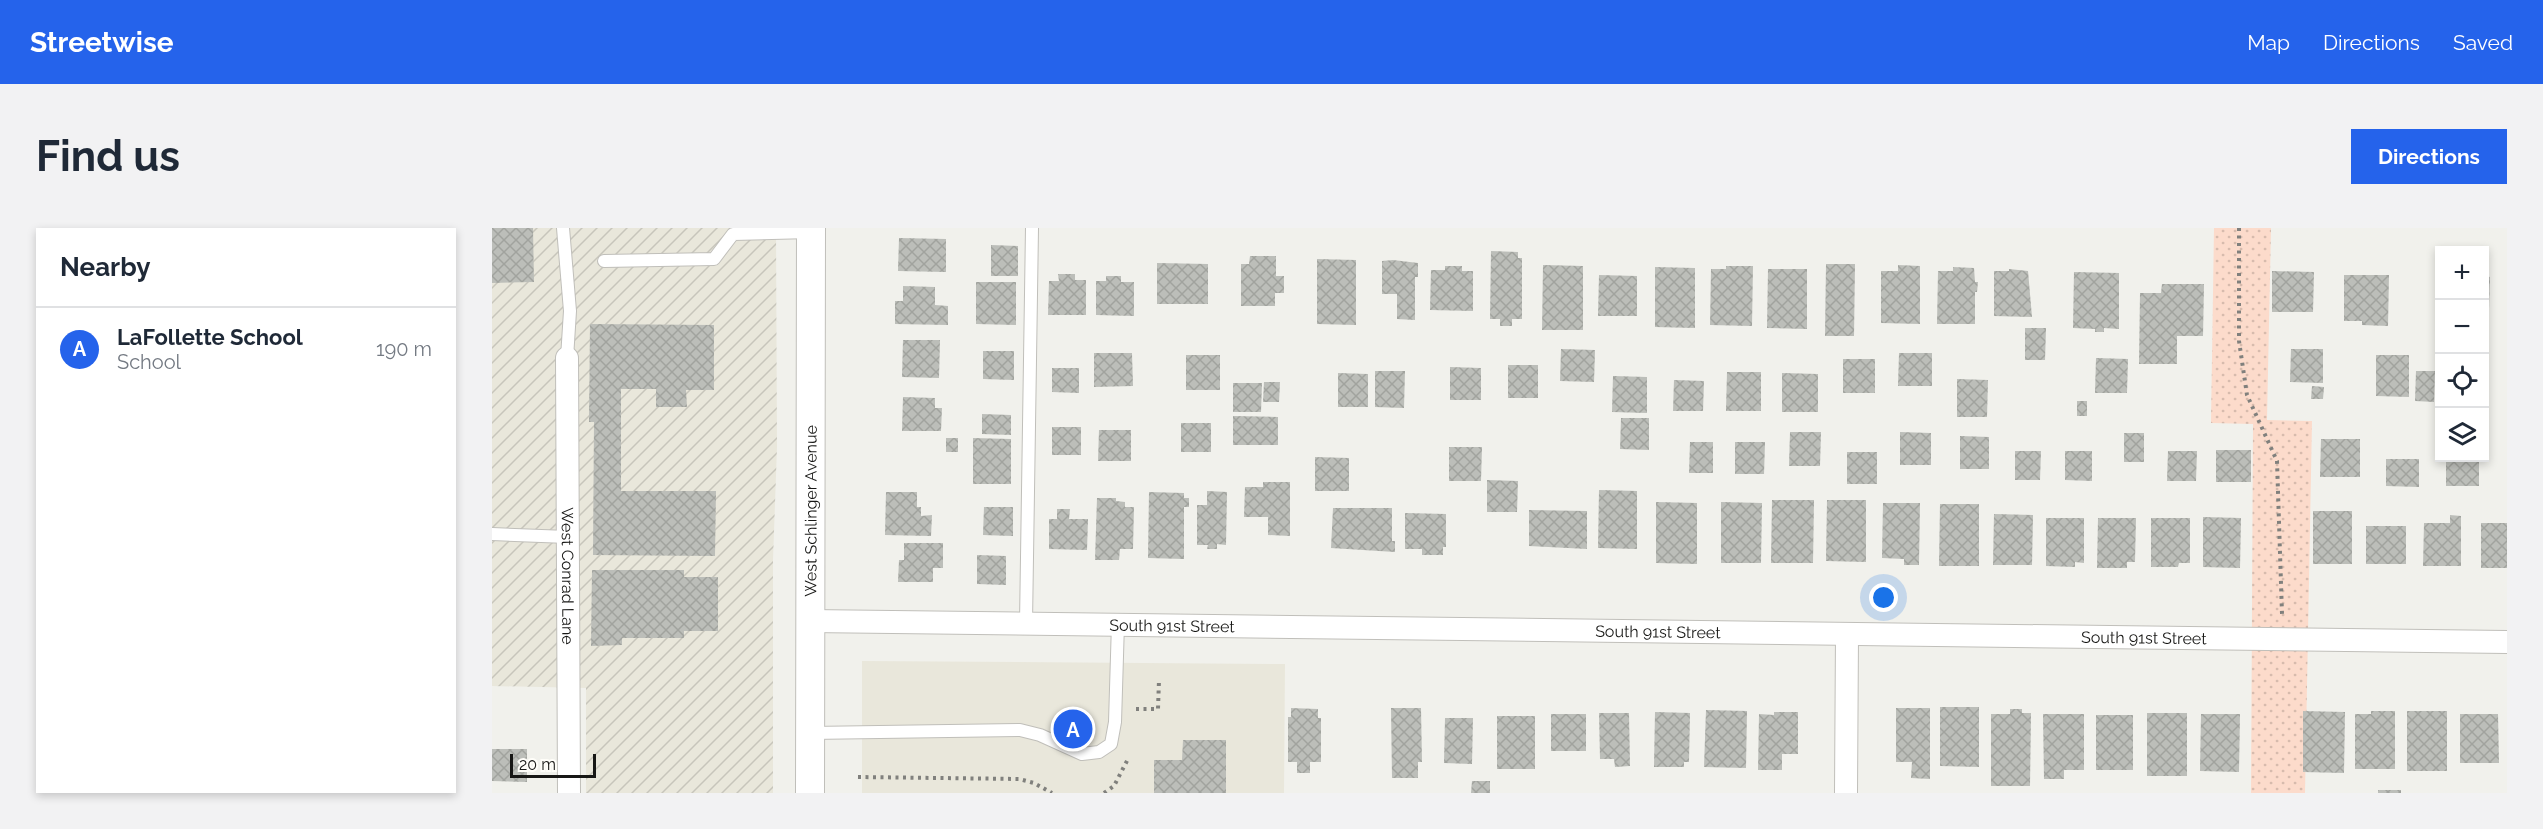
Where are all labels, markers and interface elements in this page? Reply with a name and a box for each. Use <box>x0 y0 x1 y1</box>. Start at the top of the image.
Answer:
text: Streetwise <box>30 26 174 59</box>
text: Map <box>2247 30 2290 55</box>
text: Directions <box>2323 30 2420 55</box>
text: Saved <box>2453 30 2513 55</box>
button: Directions <box>2351 129 2507 184</box>
text: Find us <box>36 132 180 181</box>
map controls <box>2435 246 2489 462</box>
button: + <box>2435 246 2489 300</box>
text: Nearby <box>60 252 150 282</box>
button: − <box>2435 300 2489 354</box>
text: LaFollette School <box>117 324 303 350</box>
text: A <box>73 337 86 361</box>
text: 190 m <box>376 337 432 361</box>
text: School <box>117 350 181 374</box>
button: locate <box>2435 354 2489 408</box>
button: layers <box>2435 408 2489 462</box>
street label: West Schlinger Avenue <box>801 425 821 597</box>
street label: West Conrad Lane <box>558 507 577 645</box>
your location <box>1869 583 1898 612</box>
street label: South 91st Street <box>1109 616 1235 636</box>
street label: South 91st Street <box>1595 622 1721 642</box>
street label: South 91st Street <box>2081 628 2207 648</box>
pin: A <box>1054 706 1092 752</box>
scale bar <box>510 751 596 778</box>
text: 20 m <box>519 755 556 774</box>

